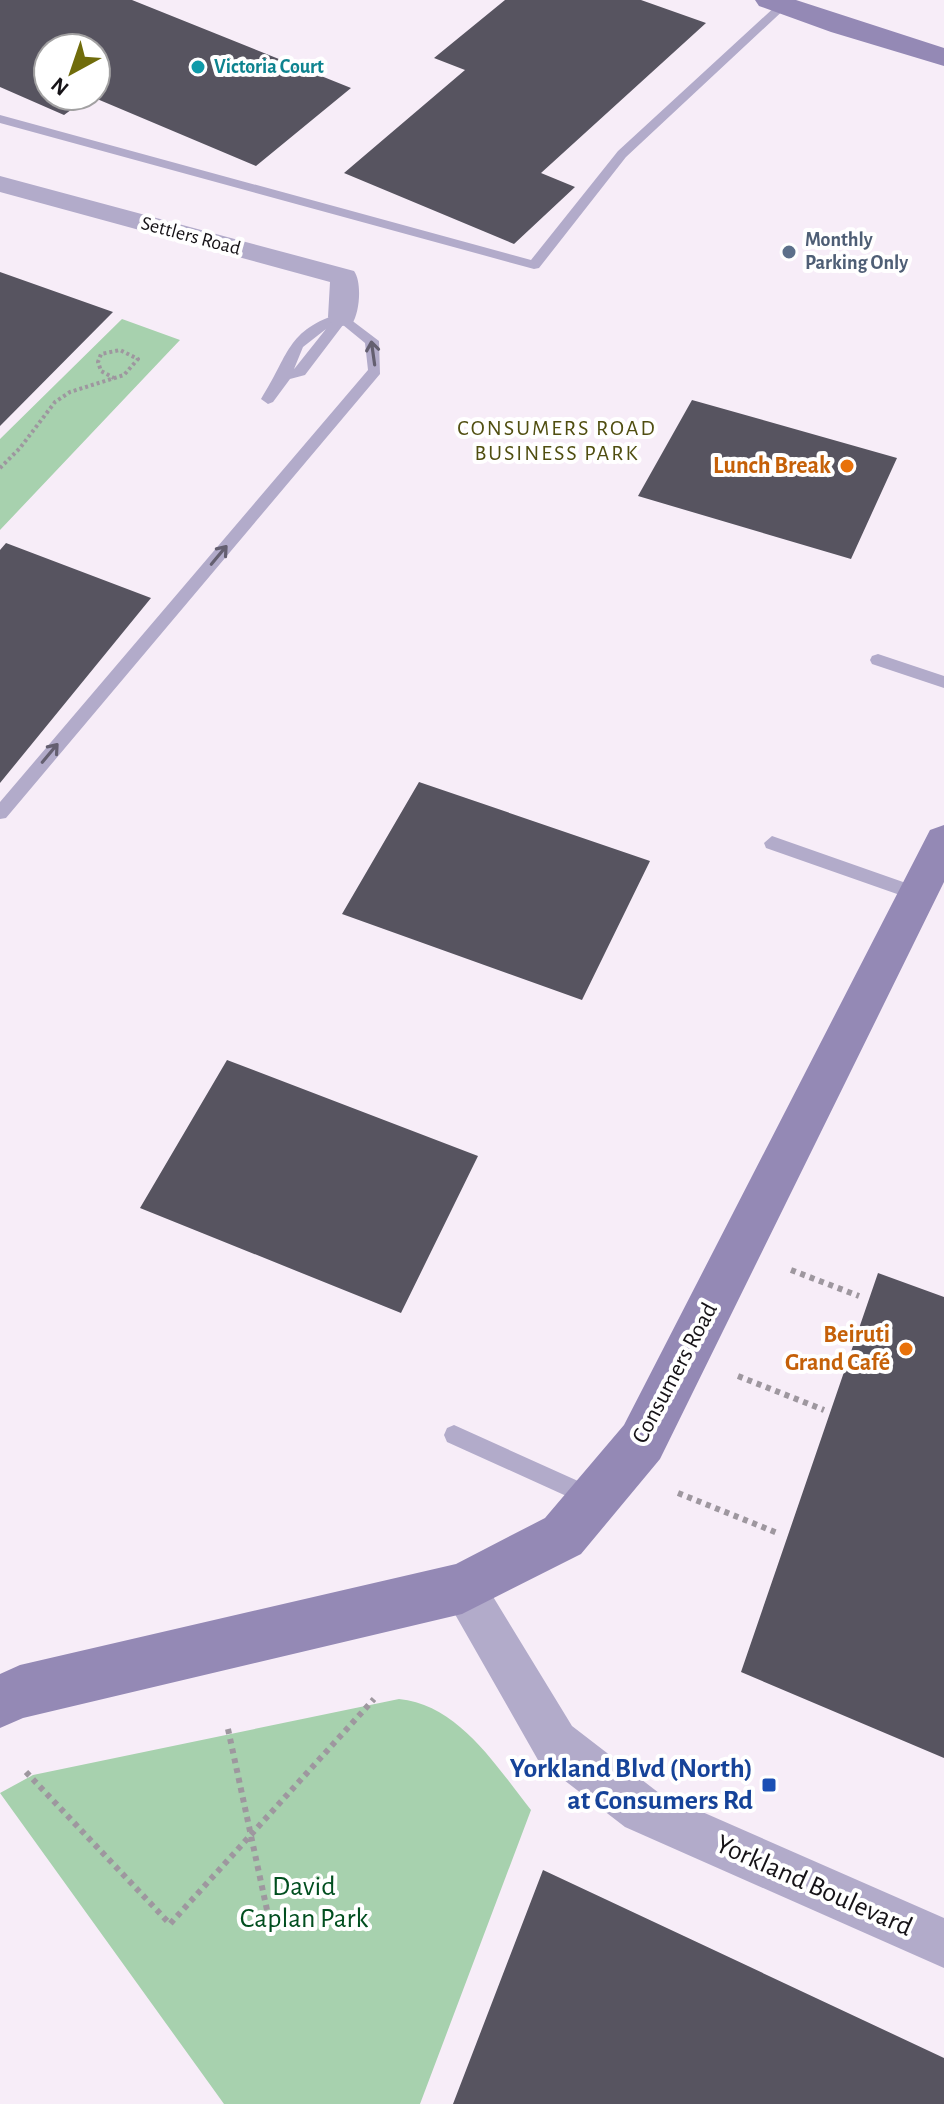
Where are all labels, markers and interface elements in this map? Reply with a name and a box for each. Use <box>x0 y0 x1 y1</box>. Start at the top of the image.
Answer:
north arrow <box>32 32 112 112</box>
place label: Victoria Court <box>214 57 324 77</box>
marker: Victoria Court <box>189 58 207 76</box>
text: N <box>47 73 73 100</box>
street label: Settlers Road <box>139 213 243 259</box>
place label: Monthly Parking Only <box>805 230 908 273</box>
marker: Monthly Parking Only <box>780 243 798 261</box>
one-way arrow <box>365 341 380 366</box>
district label: CONSUMERS ROAD BUSINESS PARK <box>457 417 657 464</box>
place label: Lunch Break <box>713 454 831 478</box>
marker: Lunch Break <box>838 457 856 475</box>
one-way arrow <box>210 546 228 566</box>
one-way arrow <box>41 744 59 764</box>
street label: Consumers Road <box>628 1299 722 1447</box>
place label: Beiruti Grand Café <box>785 1323 890 1375</box>
marker: Beiruti Grand Café <box>897 1340 915 1358</box>
place label: Yorkland Blvd (North) at Consumers Rd <box>510 1755 753 1815</box>
marker: Yorkland Blvd (North) at Consumers Rd <box>760 1776 778 1794</box>
street label: Yorkland Boulevard <box>712 1830 916 1942</box>
park label: David Caplan Park <box>240 1873 369 1933</box>

